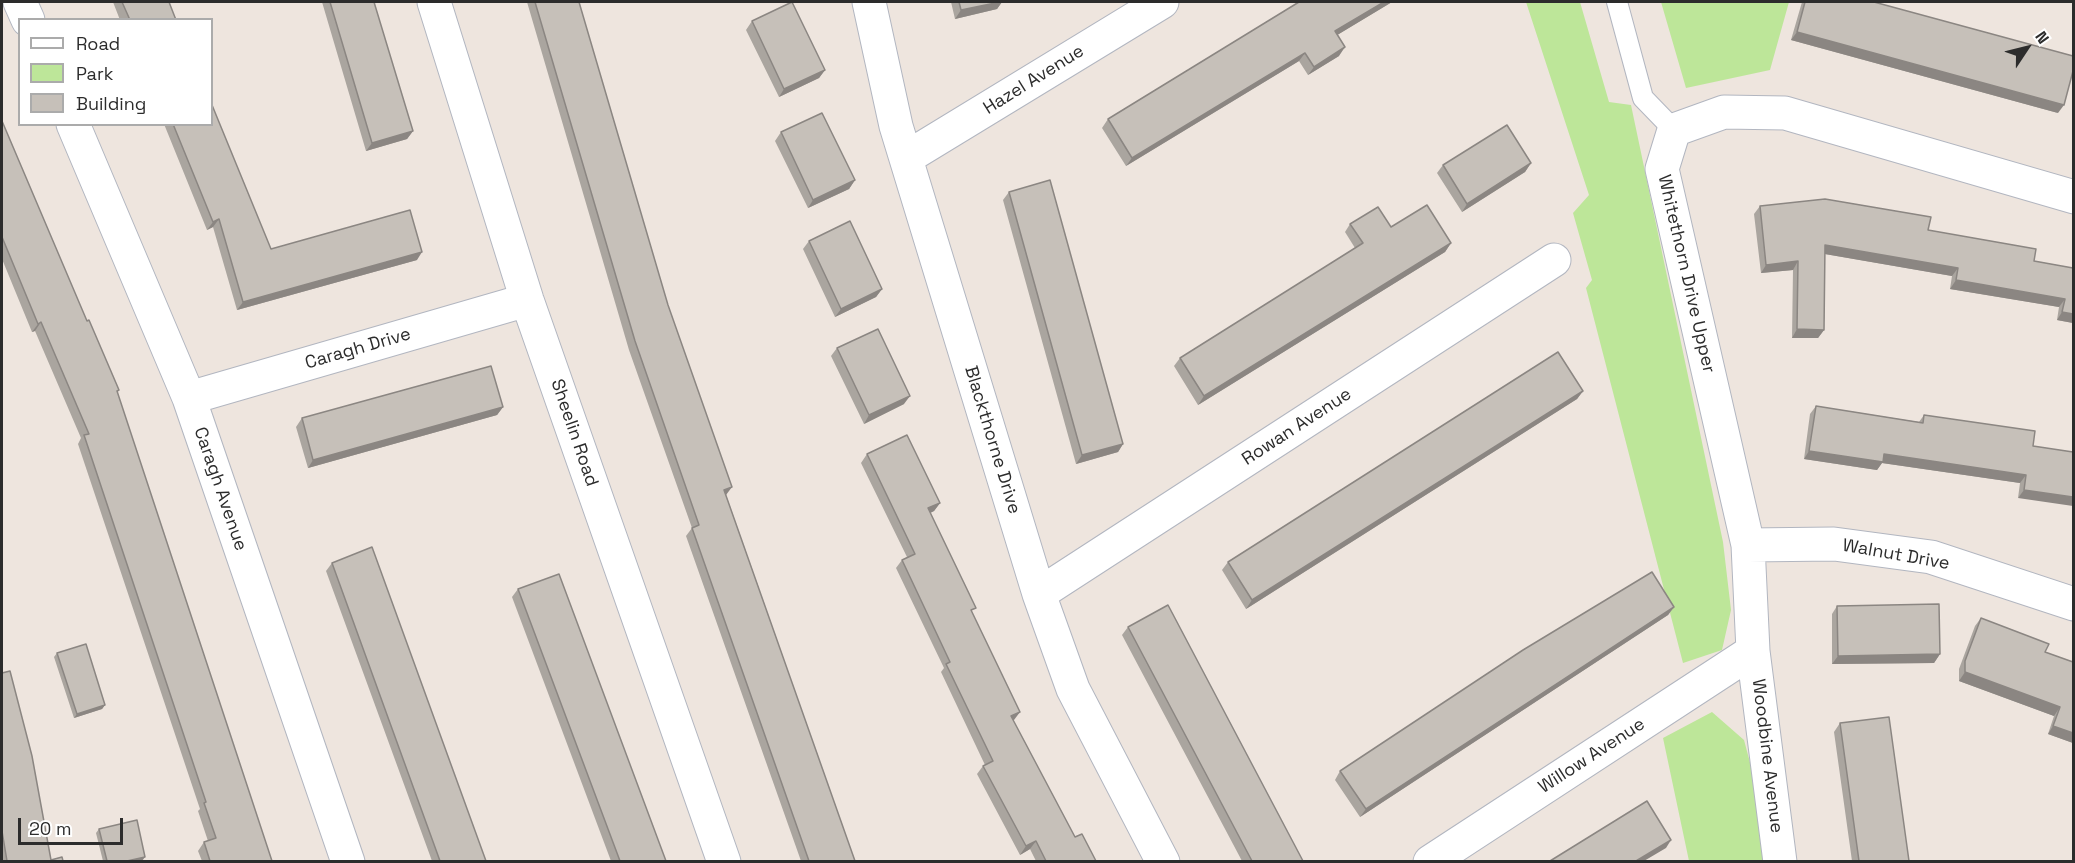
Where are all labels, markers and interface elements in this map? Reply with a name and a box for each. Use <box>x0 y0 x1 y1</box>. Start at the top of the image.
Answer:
legend <box>18 18 213 126</box>
north arrow <box>1997 18 2057 78</box>
text: N <box>2030 27 2054 48</box>
text: Road <box>76 32 120 55</box>
street label: Hazel Avenue <box>980 41 1088 119</box>
text: Park <box>76 62 113 85</box>
text: Building <box>76 92 146 115</box>
street label: Whitethorn Drive Upper <box>1653 173 1719 375</box>
street label: Caragh Drive <box>303 324 413 374</box>
street label: Blackthorne Drive <box>959 363 1025 517</box>
street label: Sheelin Road <box>546 377 602 489</box>
street label: Rowan Avenue <box>1238 384 1356 470</box>
street label: Caragh Avenue <box>189 424 251 554</box>
street label: Walnut Drive <box>1841 535 1951 575</box>
street label: Woodbine Avenue <box>1747 678 1787 834</box>
street label: Willow Avenue <box>1535 714 1649 798</box>
scale bar <box>21 806 126 844</box>
text: 20 m <box>29 817 72 840</box>

